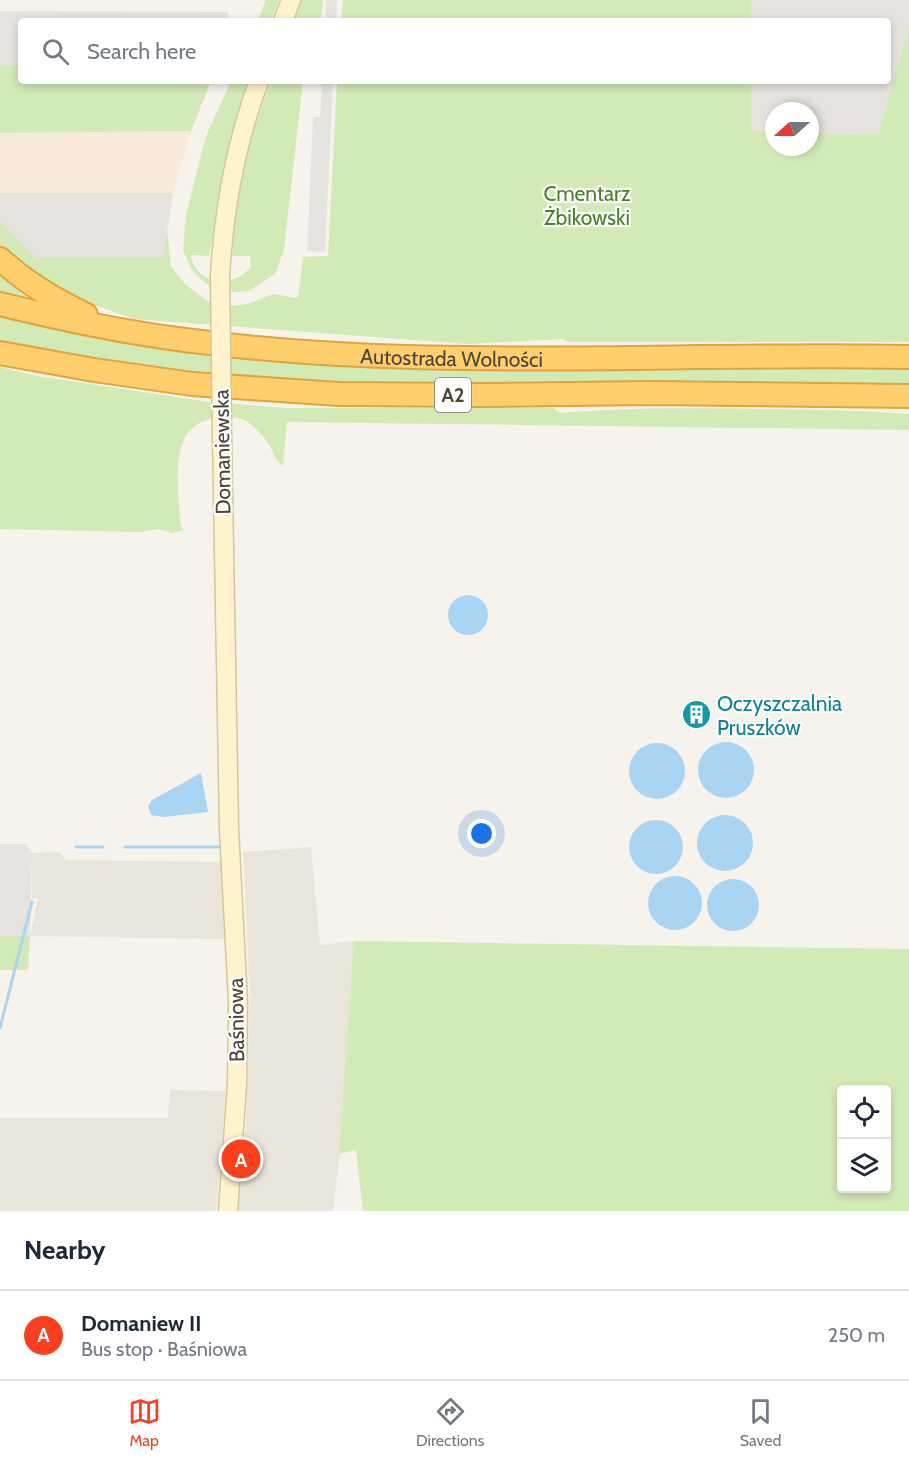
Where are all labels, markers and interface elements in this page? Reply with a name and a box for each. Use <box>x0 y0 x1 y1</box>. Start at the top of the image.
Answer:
search box <box>18 18 891 84</box>
icon: search <box>39 35 72 68</box>
text: Search here <box>87 38 196 65</box>
north arrow <box>765 102 819 156</box>
park label: Cmentarz Żbikowski <box>543 181 631 230</box>
street label: Autostrada Wolności <box>360 343 543 371</box>
road number: A2 <box>435 378 471 412</box>
street label: Domaniewska <box>208 389 236 515</box>
place label: Oczyszczalnia Pruszków <box>717 691 842 740</box>
building icon: Oczyszczalnia Pruszków <box>680 699 712 731</box>
your location <box>467 819 496 848</box>
street label: Baśniowa <box>223 978 249 1062</box>
map controls <box>837 1085 891 1193</box>
button: locate <box>837 1085 891 1139</box>
pin: A <box>222 1136 260 1182</box>
button: layers <box>837 1139 891 1193</box>
text: Nearby <box>24 1234 105 1266</box>
text: Domaniew II <box>81 1310 201 1337</box>
text: A <box>37 1323 50 1347</box>
text: 250 m <box>828 1323 885 1347</box>
text: Bus stop · Baśniowa <box>81 1337 247 1361</box>
tab: Map <box>128 1395 161 1450</box>
tab: Directions <box>416 1395 484 1450</box>
tab: Saved <box>740 1395 781 1450</box>

